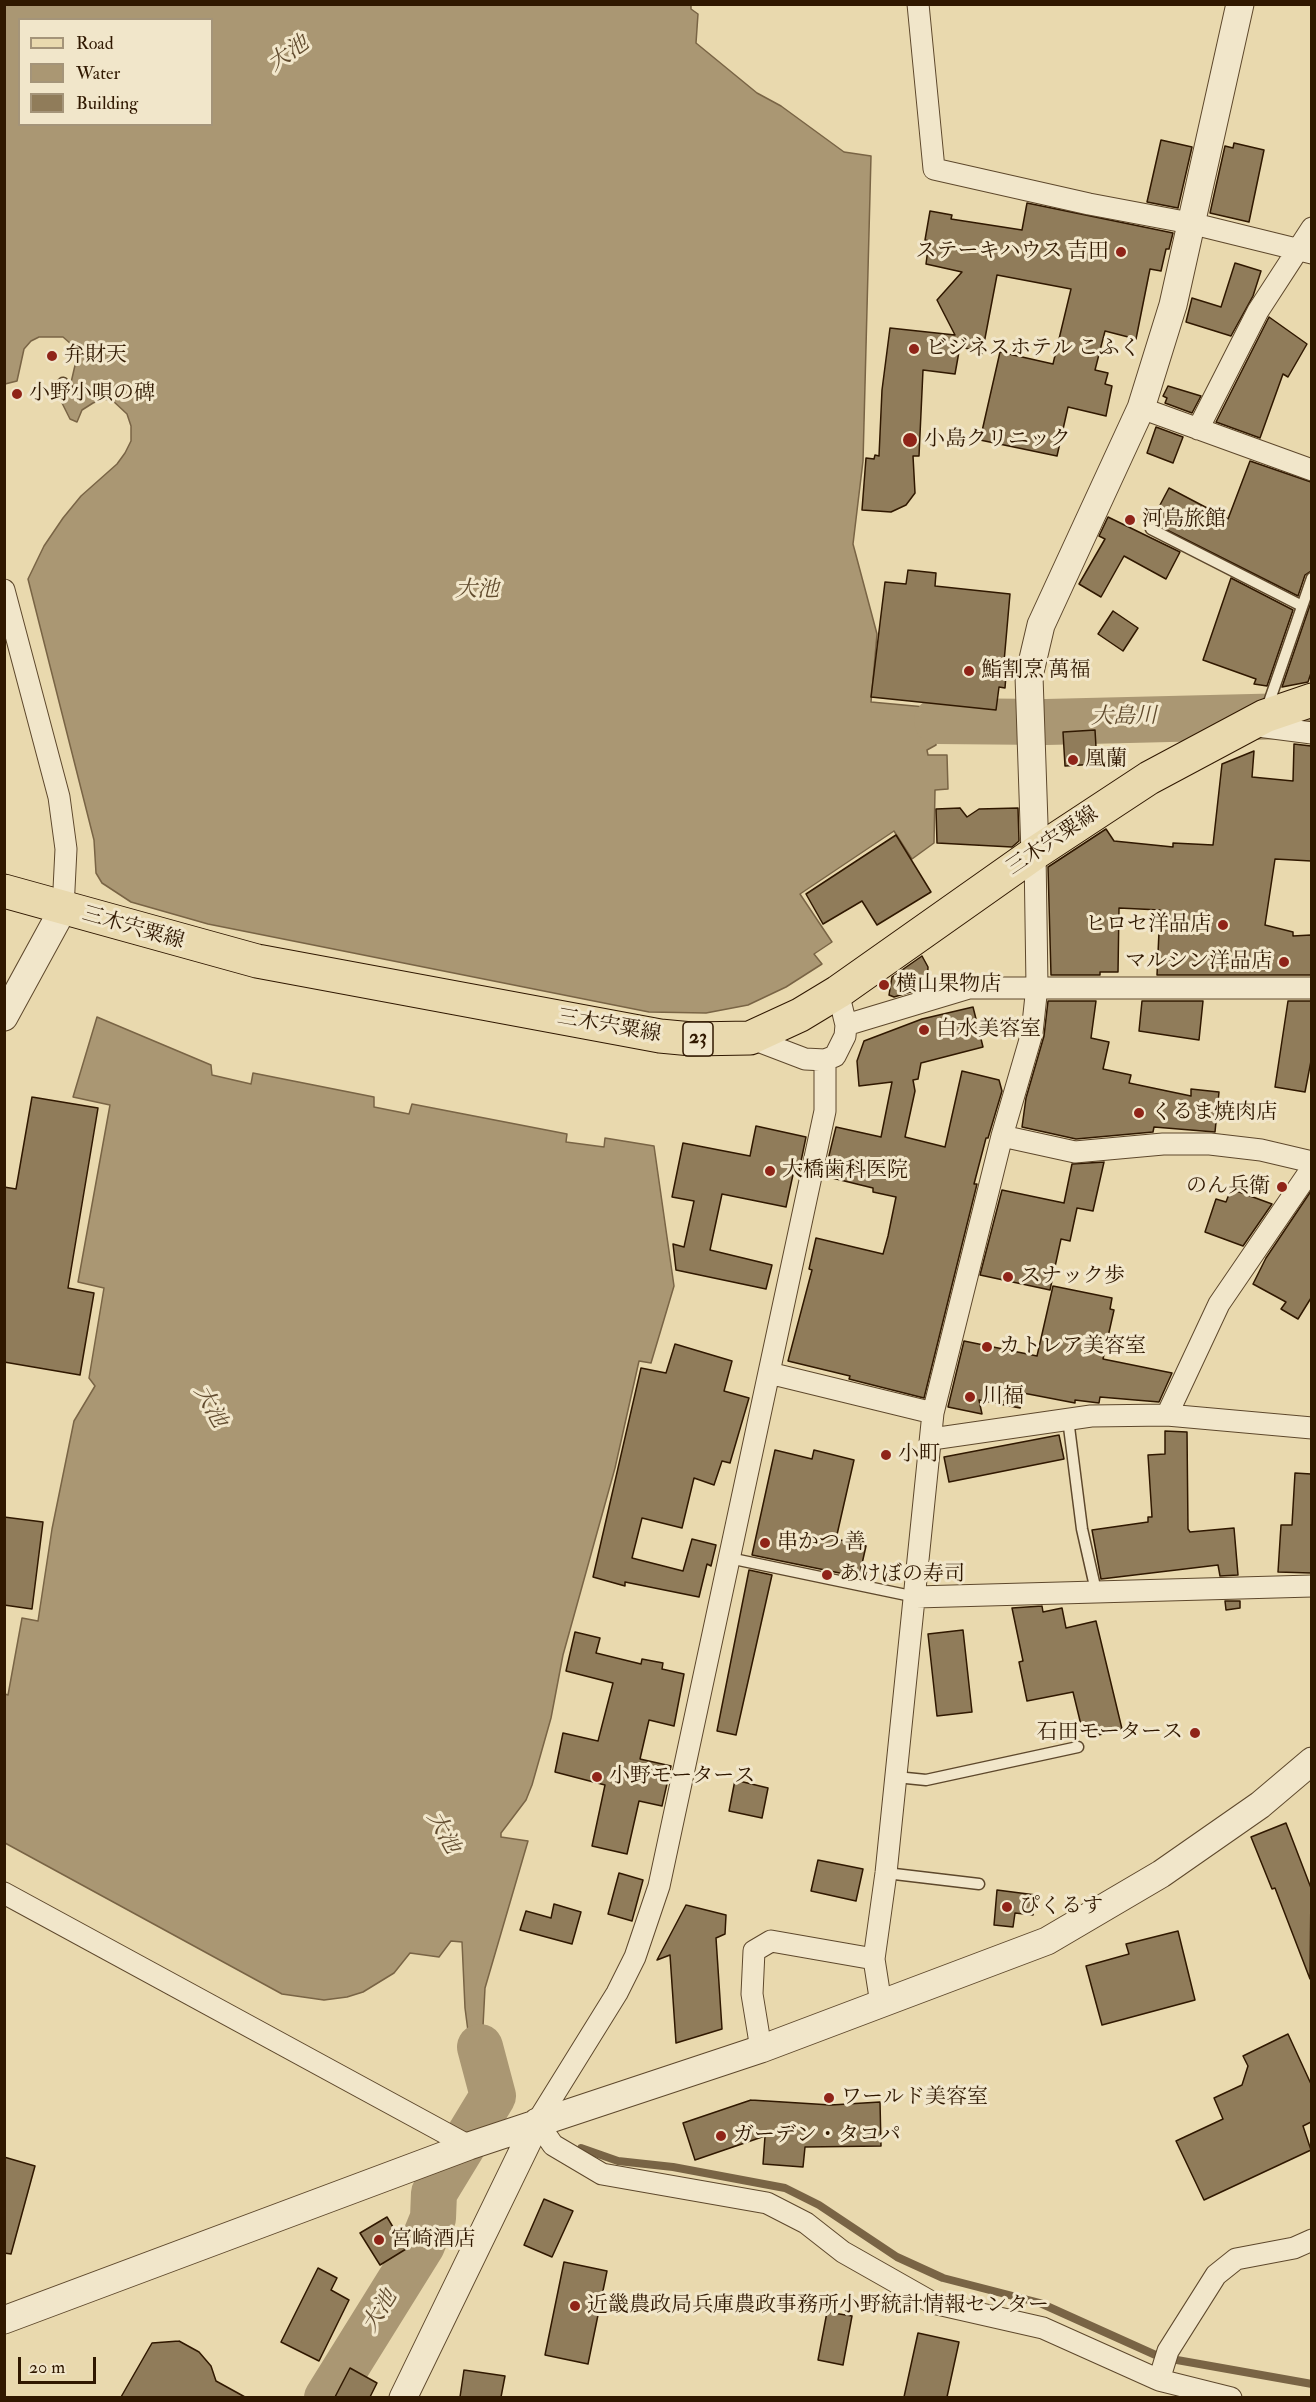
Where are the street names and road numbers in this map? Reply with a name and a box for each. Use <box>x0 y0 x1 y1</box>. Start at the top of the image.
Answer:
street label: 三木宍粟線 <box>1002 802 1104 882</box>
street label: 三木宍粟線 <box>79 902 187 956</box>
street label: 三木宍粟線 <box>555 1005 663 1049</box>
road number: 23 <box>683 1022 713 1056</box>

